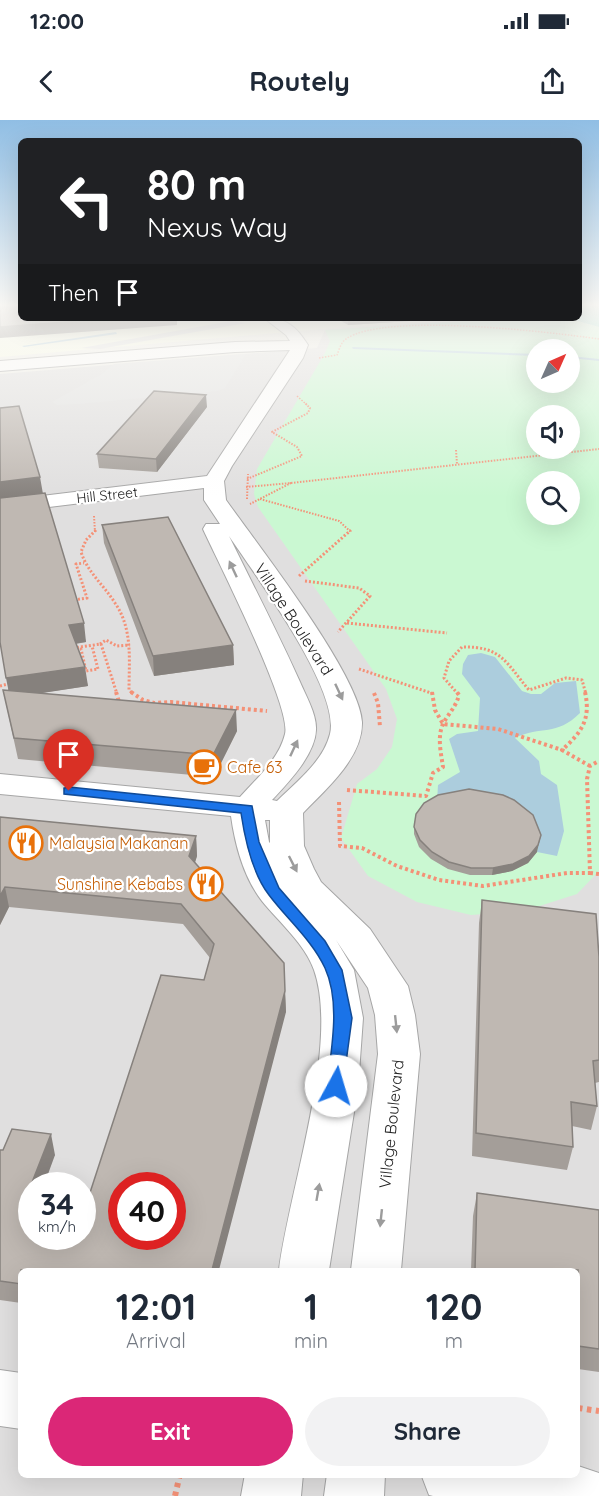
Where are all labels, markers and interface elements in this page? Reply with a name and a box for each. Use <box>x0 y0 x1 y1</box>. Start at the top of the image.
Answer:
text: 12:00 <box>30 7 84 35</box>
text: Routely <box>249 64 350 98</box>
icon: back <box>30 65 63 98</box>
icon: share <box>536 65 569 98</box>
text: 80 m <box>147 158 246 211</box>
icon: left <box>48 162 126 240</box>
text: Nexus Way <box>147 210 288 244</box>
icon: arrive <box>111 276 144 309</box>
text: Then <box>48 279 99 307</box>
north arrow <box>526 339 580 393</box>
map controls <box>526 339 580 525</box>
button: sound <box>526 405 580 459</box>
button: search <box>526 471 580 525</box>
street label: Hill Street <box>75 483 139 507</box>
street label: Village Boulevard <box>250 559 338 679</box>
one-way arrow <box>229 561 238 578</box>
one-way arrow <box>334 684 344 701</box>
pin <box>43 729 94 791</box>
icon: arrive <box>52 738 85 771</box>
one-way arrow <box>289 738 299 756</box>
cafe icon: Cafe 63 <box>186 749 222 785</box>
place label: Cafe 63 <box>227 757 283 777</box>
restaurant icon: Malaysia Makanan <box>8 825 44 861</box>
place label: Malaysia Makanan <box>49 833 189 853</box>
one-way arrow <box>289 855 298 872</box>
restaurant icon: Sunshine Kebabs <box>188 866 224 902</box>
place label: Sunshine Kebabs <box>57 874 183 894</box>
one-way arrow <box>391 1015 400 1034</box>
position arrow <box>304 1054 368 1118</box>
street label: Village Boulevard <box>374 1059 408 1189</box>
speed limit sign: 40 <box>108 1172 186 1250</box>
one-way arrow <box>314 1183 323 1202</box>
text: 34 <box>40 1185 74 1223</box>
one-way arrow <box>376 1209 386 1228</box>
text: km/h <box>38 1217 76 1236</box>
text: 12:01 <box>116 1284 196 1329</box>
text: 1 <box>304 1284 318 1329</box>
text: 120 <box>426 1284 482 1329</box>
text: Arrival <box>126 1328 186 1353</box>
text: min <box>294 1328 328 1353</box>
text: m <box>445 1328 463 1353</box>
button: Exit <box>48 1397 293 1466</box>
button: Share <box>305 1397 550 1466</box>

